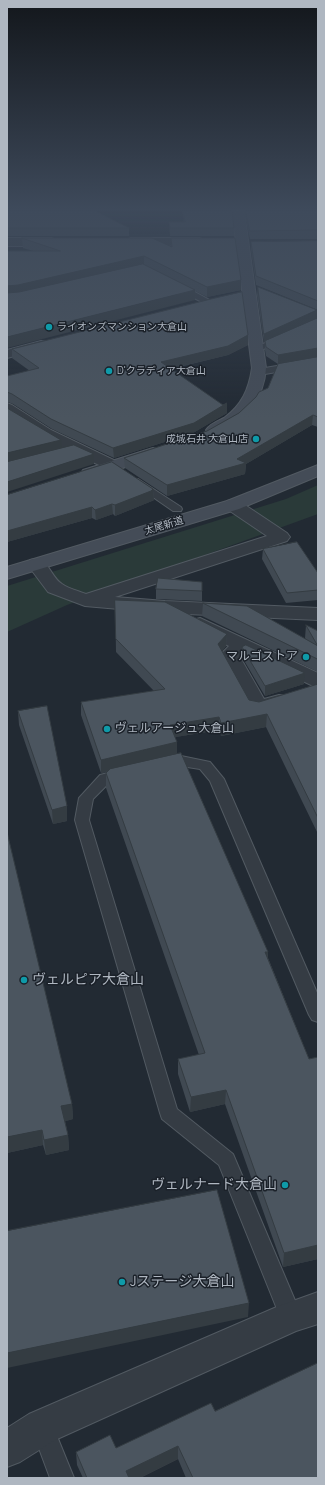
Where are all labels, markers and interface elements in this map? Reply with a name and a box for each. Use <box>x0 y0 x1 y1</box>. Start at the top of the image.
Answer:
place label: ライオンズマンション大倉山 <box>57 321 187 333</box>
marker: ライオンズマンション大倉山 <box>44 322 54 332</box>
place label: D'クラディア大倉山 <box>117 365 206 377</box>
marker: D'クラディア大倉山 <box>104 366 114 376</box>
place label: 成城石井 大倉山店 <box>166 433 248 445</box>
marker: 成城石井 大倉山店 <box>251 434 261 444</box>
street label: 太尾新道 <box>143 514 185 538</box>
place label: マルゴストア <box>226 650 298 664</box>
marker: マルゴストア <box>301 652 311 662</box>
place label: ヴェルアージュ大倉山 <box>115 722 234 736</box>
marker: ヴェルアージュ大倉山 <box>102 724 112 734</box>
place label: ヴェルピア大倉山 <box>32 972 144 988</box>
marker: ヴェルピア大倉山 <box>19 975 29 985</box>
place label: ヴェルナード大倉山 <box>151 1177 277 1193</box>
marker: ヴェルナード大倉山 <box>280 1180 290 1190</box>
place label: Jステージ大倉山 <box>130 1274 234 1290</box>
marker: Jステージ大倉山 <box>117 1277 127 1287</box>

